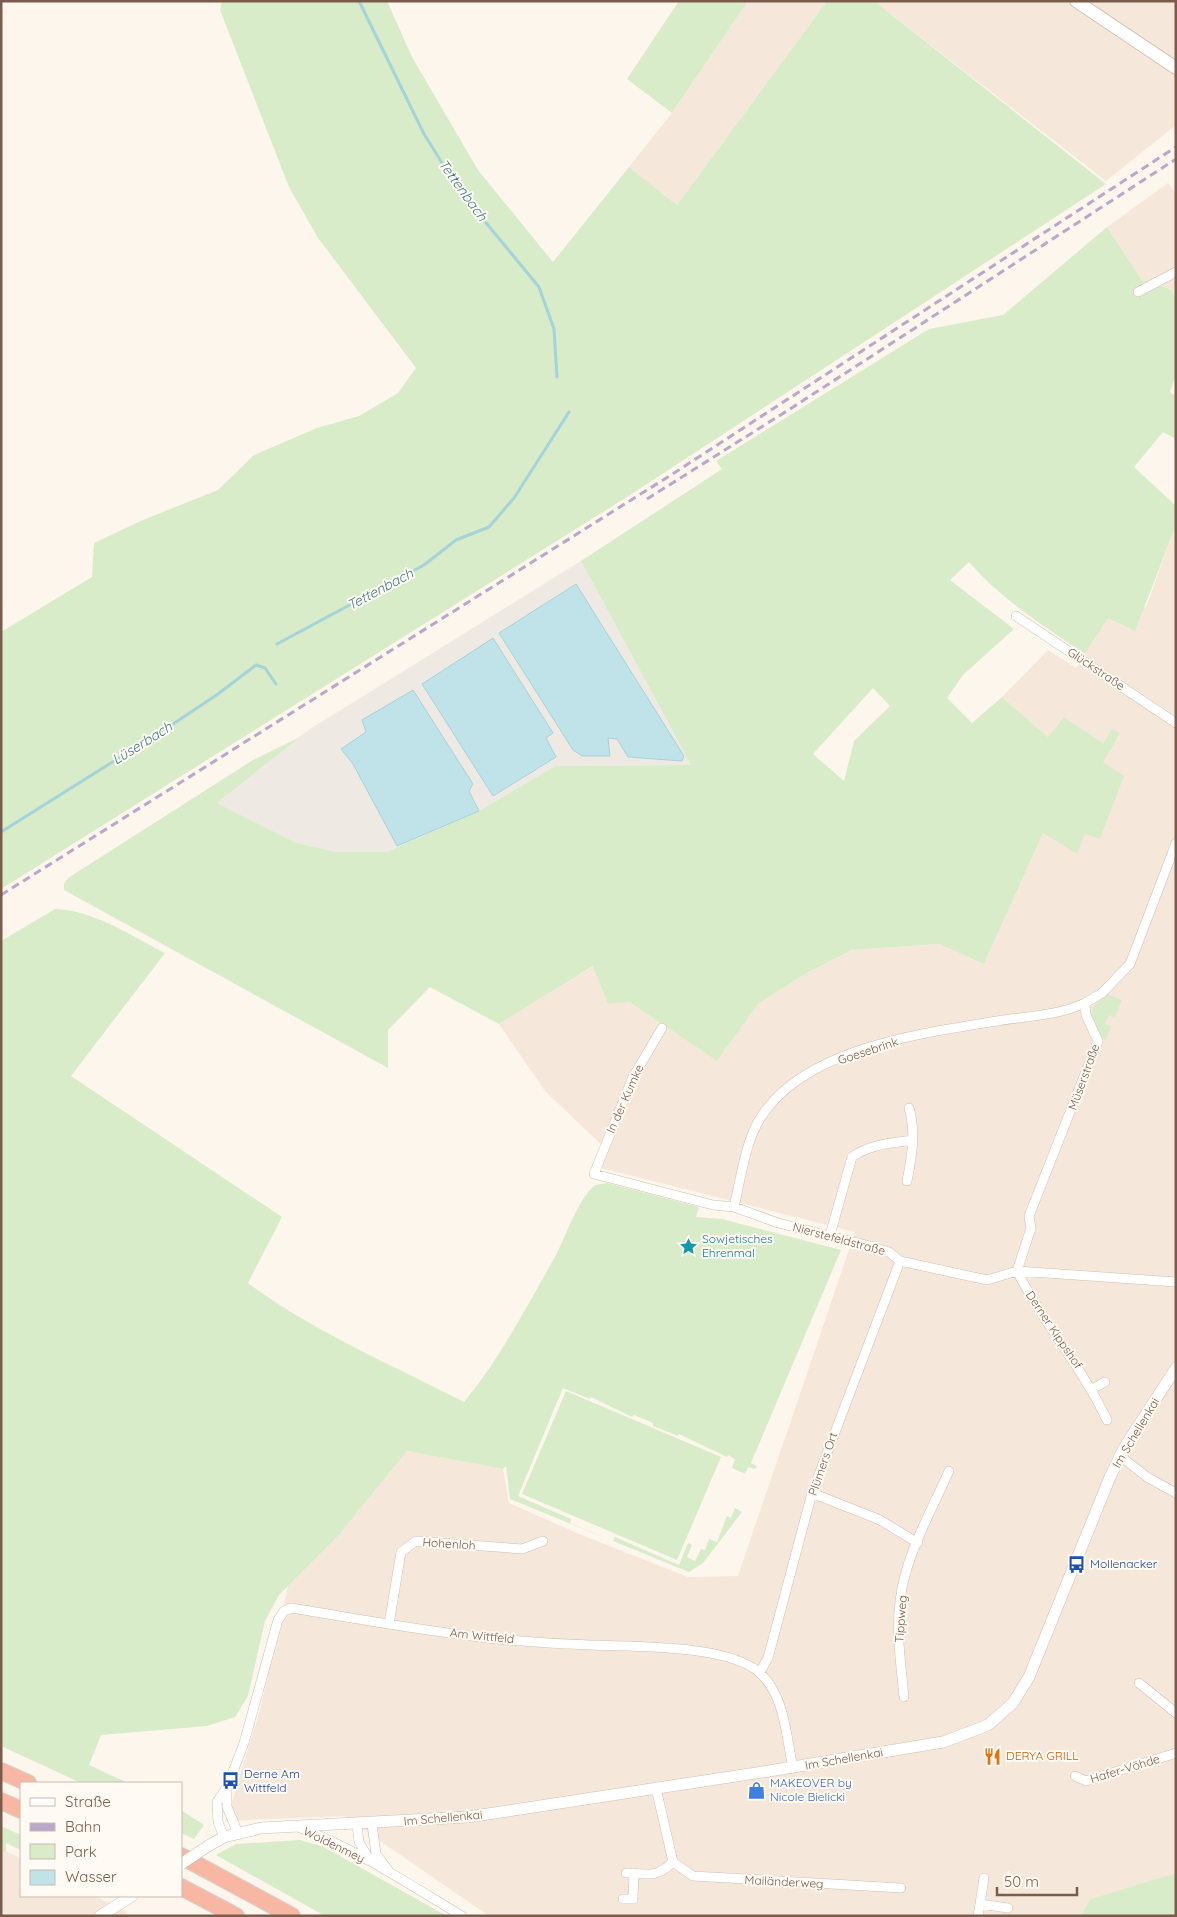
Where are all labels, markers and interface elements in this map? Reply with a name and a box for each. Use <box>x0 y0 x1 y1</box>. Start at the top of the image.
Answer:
water label: Tettenbach <box>434 155 492 225</box>
water label: Tettenbach <box>344 564 417 614</box>
street label: Glückstraße <box>1065 644 1128 693</box>
water label: Lüserbach <box>109 717 176 769</box>
street label: Goesebrink <box>836 1034 900 1067</box>
street label: Müserstraße <box>1065 1042 1102 1112</box>
street label: In der Kumke <box>603 1062 646 1136</box>
street label: Nierstefeldstraße <box>791 1219 887 1258</box>
place label: Sowjetisches Ehrenmal <box>702 1231 773 1260</box>
place icon: Sowjetisches Ehrenmal <box>678 1236 698 1256</box>
street label: Derner Kippshof <box>1023 1288 1086 1372</box>
street label: Im Schellenkai <box>1109 1395 1162 1471</box>
street label: Plümers Ort <box>805 1430 840 1497</box>
street label: Hohenloh <box>422 1534 476 1553</box>
bus stop icon: Mollenacker <box>1066 1554 1086 1574</box>
place label: Mollenacker <box>1090 1556 1158 1571</box>
street label: Tippweg <box>891 1595 910 1643</box>
street label: Am Wittfeld <box>449 1625 515 1646</box>
street label: Im Schellenkai <box>804 1744 884 1773</box>
restaurant icon: DERYA GRILL <box>982 1746 1002 1766</box>
place label: DERYA GRILL <box>1006 1748 1079 1763</box>
street label: Hafer-Vöhde <box>1088 1751 1162 1786</box>
place label: Derne Am Wittfeld <box>244 1766 300 1795</box>
bus stop icon: Derne Am Wittfeld <box>220 1771 240 1791</box>
place label: MAKEOVER by Nicole Bielicki <box>770 1775 852 1804</box>
shop icon: MAKEOVER by Nicole Bielicki <box>746 1780 766 1800</box>
legend <box>20 1782 182 1897</box>
text: Straße <box>65 1792 111 1811</box>
street label: Im Schellenkai <box>403 1807 483 1828</box>
text: Bahn <box>65 1817 101 1836</box>
street label: Woldenmey <box>301 1823 368 1866</box>
text: Park <box>65 1842 97 1861</box>
scale bar <box>997 1864 1077 1896</box>
text: Wasser <box>65 1867 117 1886</box>
street label: Mailänderweg <box>744 1872 824 1891</box>
text: 50 m <box>1004 1872 1039 1891</box>

